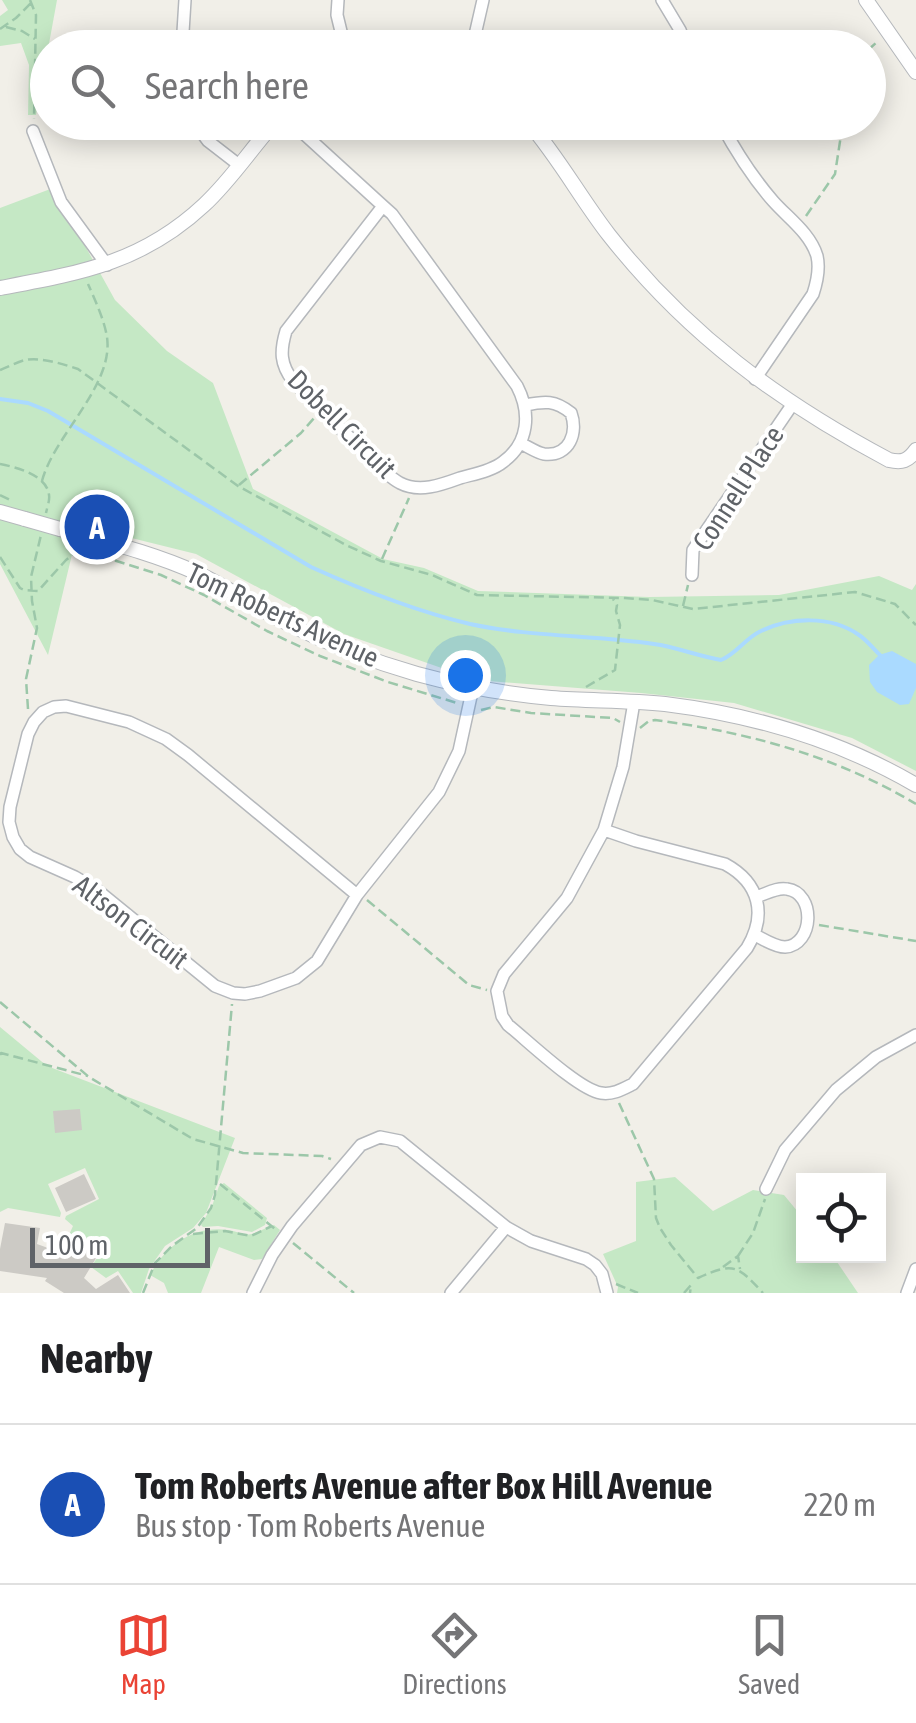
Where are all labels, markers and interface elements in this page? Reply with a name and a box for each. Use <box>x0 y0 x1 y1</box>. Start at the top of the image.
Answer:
search box <box>30 30 886 140</box>
icon: search <box>65 58 120 113</box>
text: Search here <box>145 64 309 107</box>
street label: Dobell Circuit <box>281 363 403 485</box>
street label: Connell Place <box>686 420 790 556</box>
pin: A <box>64 490 130 564</box>
street label: Tom Roberts Avenue <box>182 557 384 673</box>
your location <box>440 650 491 701</box>
street label: Altson Circuit <box>67 868 195 976</box>
map controls <box>796 1173 886 1263</box>
button: locate <box>796 1173 886 1263</box>
scale bar <box>30 1223 210 1268</box>
text: 100 m <box>45 1229 108 1261</box>
text: Nearby <box>40 1334 153 1382</box>
text: Tom Roberts Avenue after Box Hill Avenue <box>135 1464 713 1507</box>
text: A <box>65 1486 80 1523</box>
text: 220 m <box>803 1486 876 1523</box>
text: Bus stop · Tom Roberts Avenue <box>135 1507 485 1544</box>
tab: Map <box>116 1608 171 1700</box>
tab: Directions <box>402 1608 507 1700</box>
tab: Saved <box>738 1608 800 1700</box>

